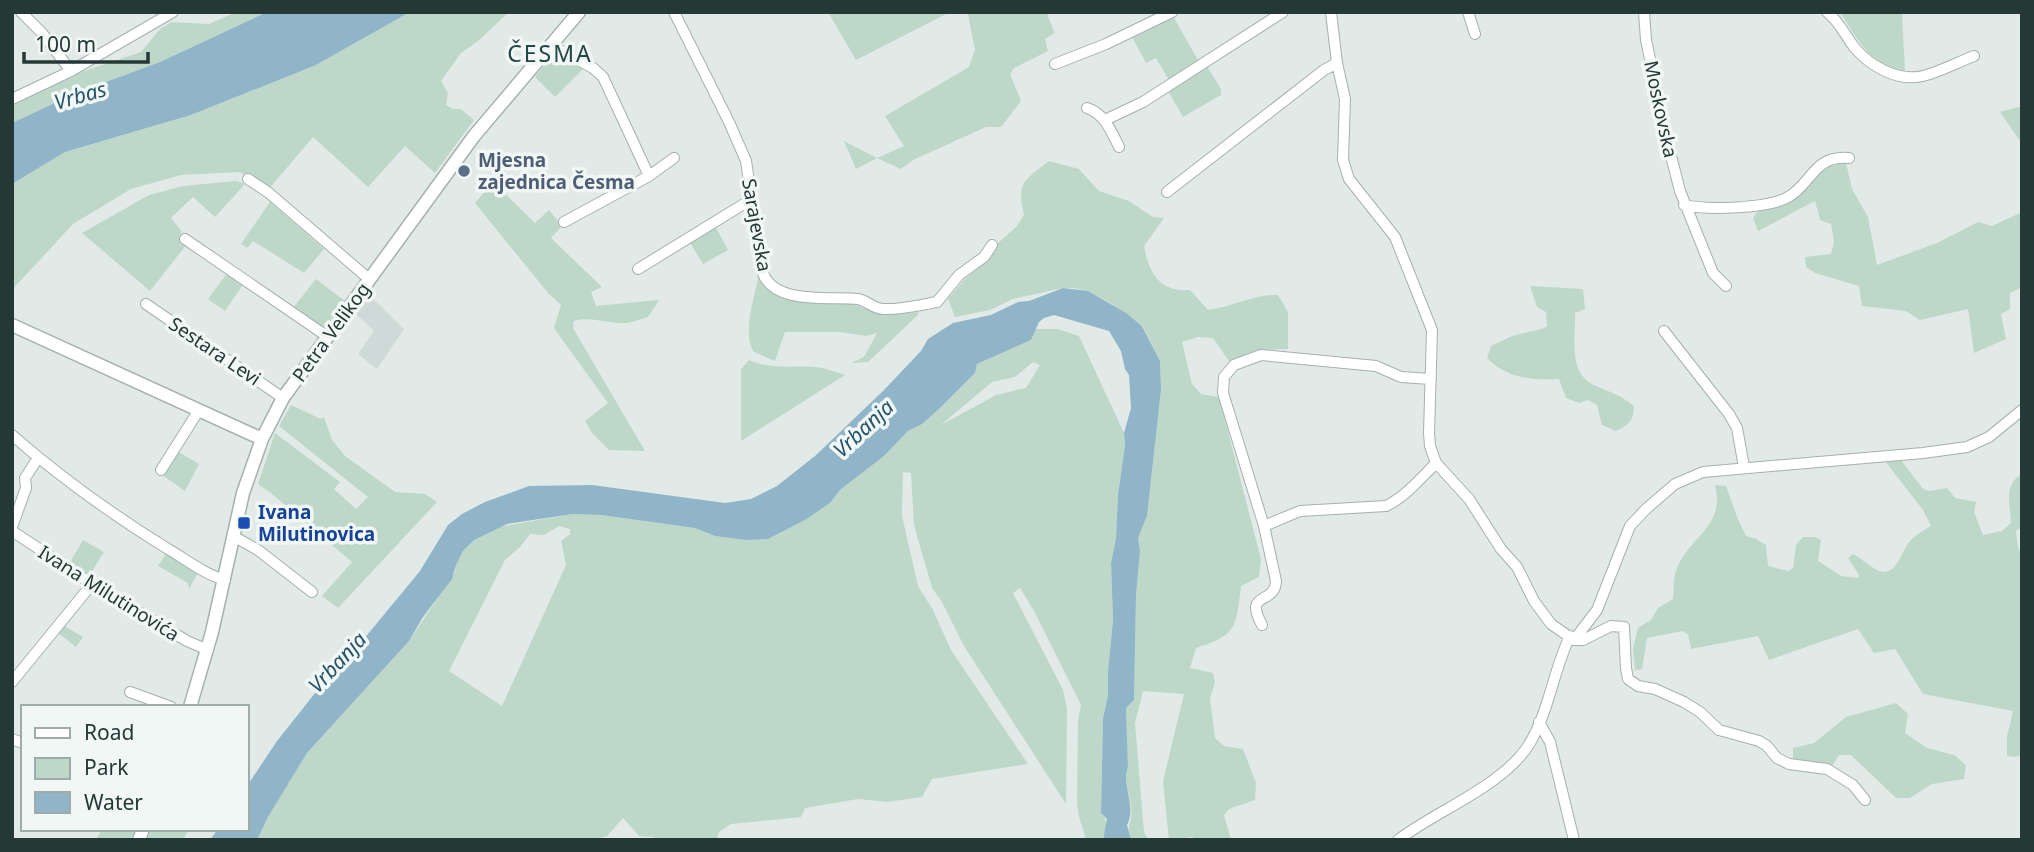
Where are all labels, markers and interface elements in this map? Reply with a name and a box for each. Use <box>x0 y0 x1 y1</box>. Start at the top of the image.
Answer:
scale bar <box>24 21 149 65</box>
text: 100 m <box>35 30 96 58</box>
district label: ČESMA <box>507 37 593 69</box>
street label: Moskovska <box>1638 58 1684 160</box>
water label: Vrbas <box>51 74 109 116</box>
place label: Mjesna zajednica Česma <box>478 147 635 195</box>
marker: Mjesna zajednica Česma <box>456 163 472 179</box>
street label: Sarajevska <box>736 176 778 274</box>
street label: Petra Velikog <box>286 277 376 387</box>
street label: Sestara Levi <box>164 311 266 391</box>
water label: Vrbanja <box>827 393 899 463</box>
place label: Ivana Milutinovica <box>258 499 375 547</box>
marker: Ivana Milutinovica <box>236 515 252 531</box>
street label: Ivana Milutinovića <box>33 539 185 647</box>
water label: Vrbanja <box>302 626 372 698</box>
legend <box>21 705 248 831</box>
text: Road <box>84 718 134 746</box>
text: Park <box>84 753 129 781</box>
text: Water <box>84 788 143 816</box>

